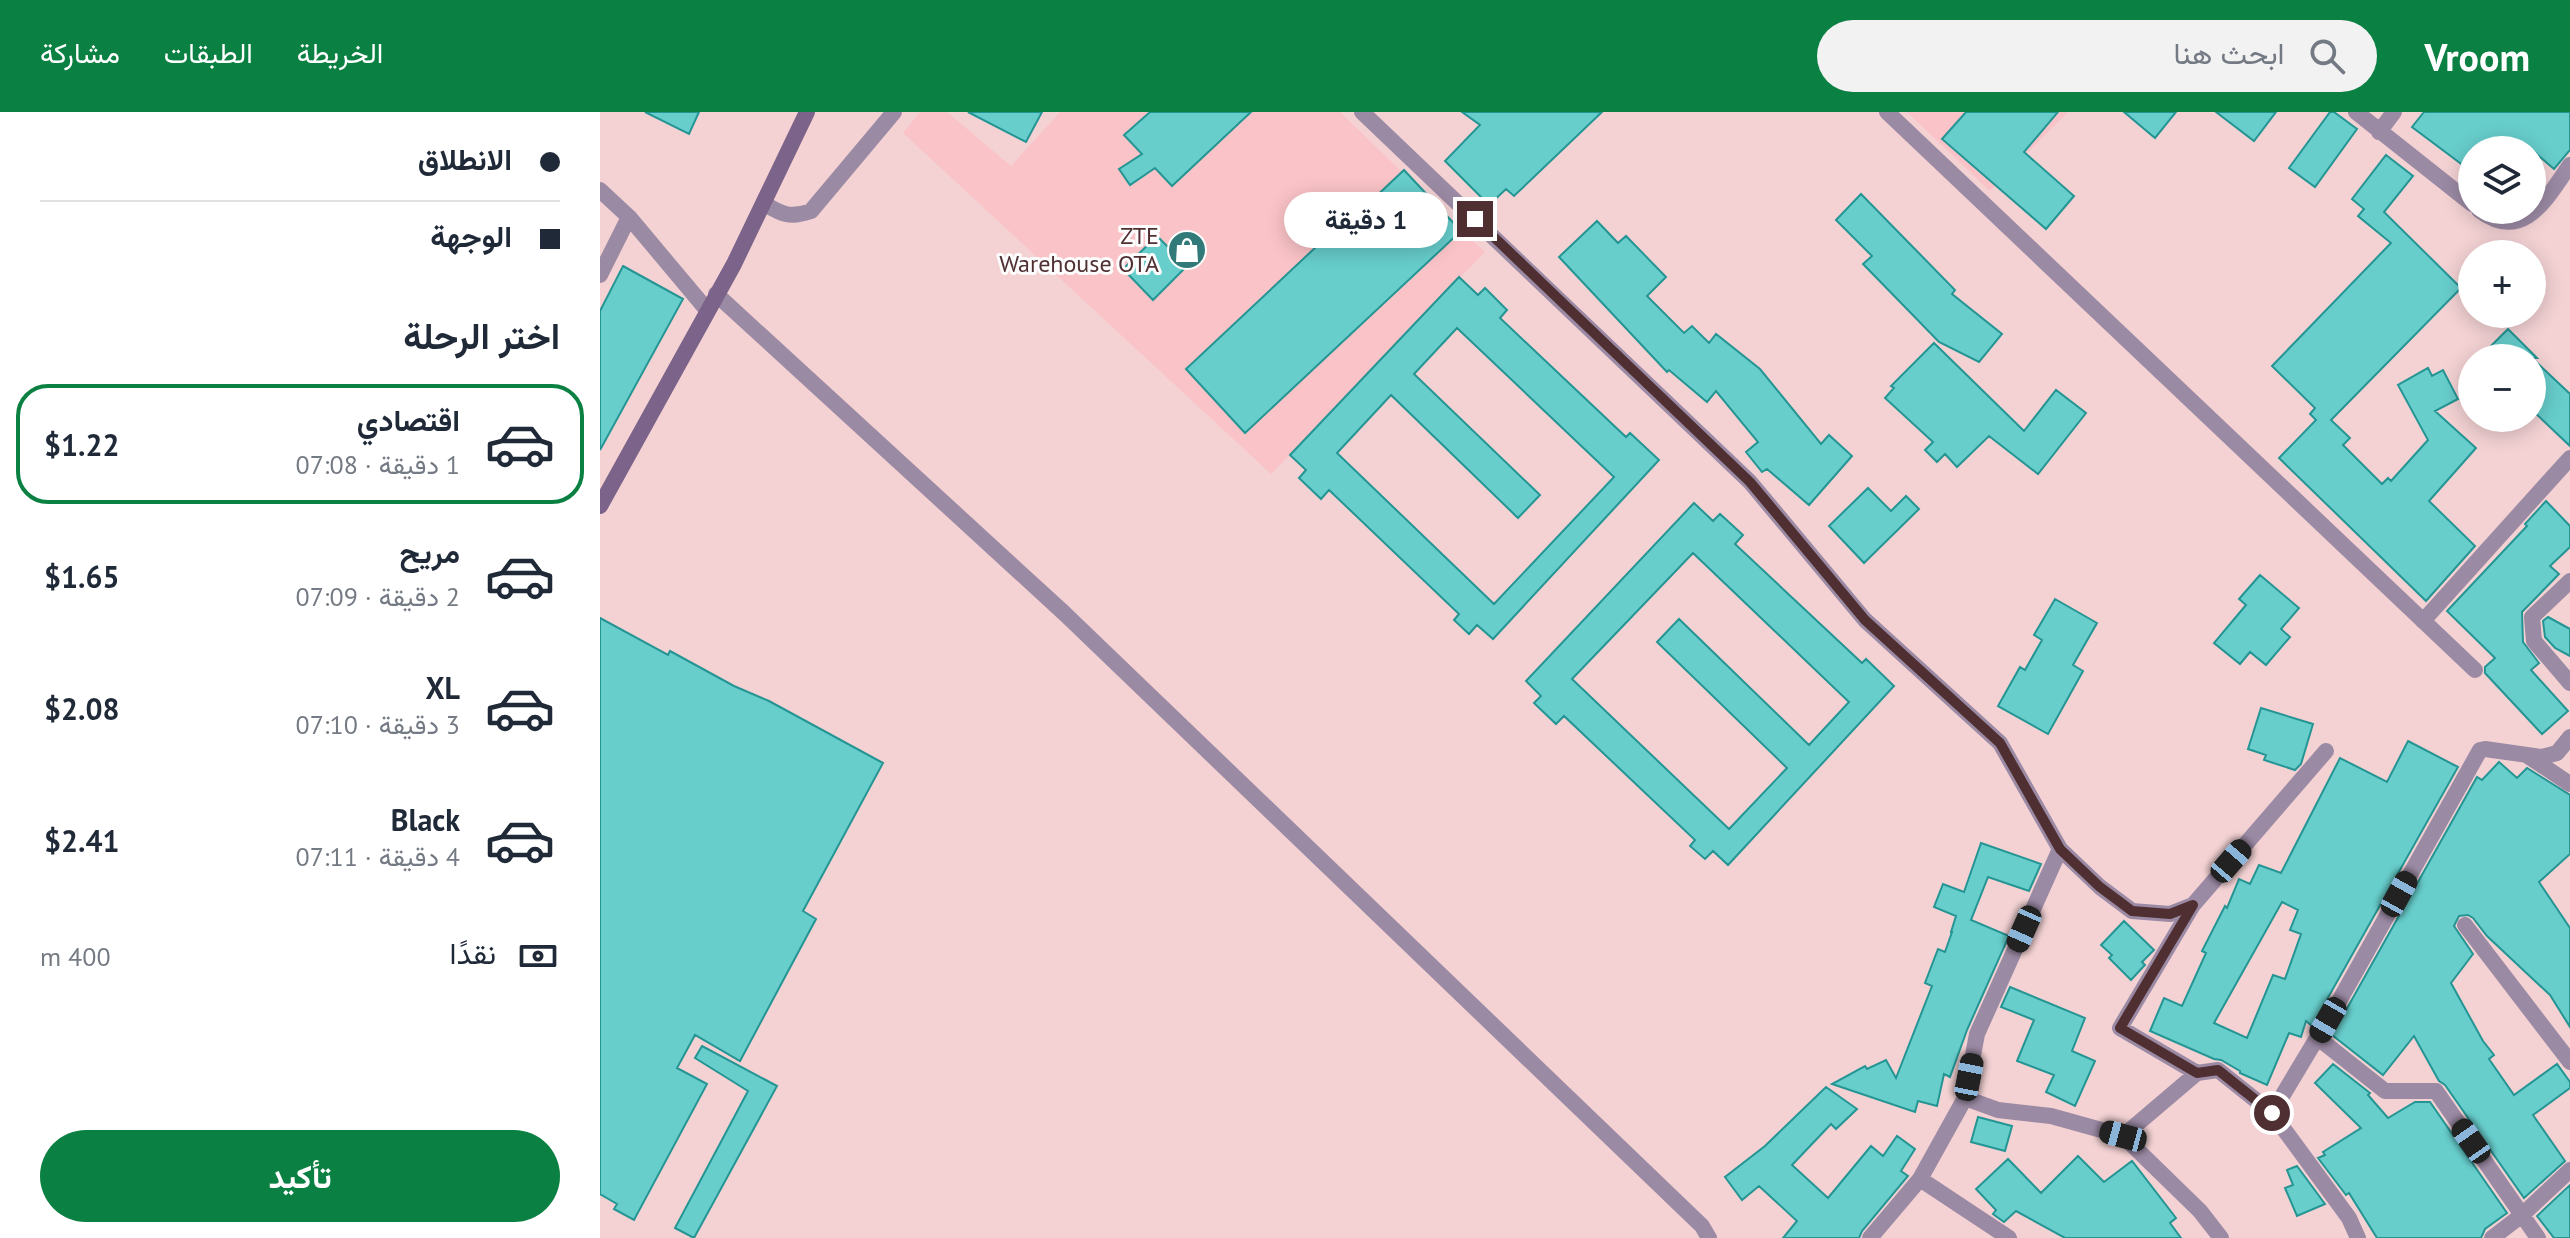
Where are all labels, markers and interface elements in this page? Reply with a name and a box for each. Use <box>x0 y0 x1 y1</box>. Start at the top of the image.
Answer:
search box <box>1817 20 2377 92</box>
text: Vroom <box>2425 32 2530 81</box>
text: ابحث هنا <box>2174 33 2285 72</box>
text: مشاركة <box>40 34 120 71</box>
text: الطبقات <box>164 34 253 71</box>
text: الخريطة <box>297 34 383 71</box>
icon: search <box>2305 34 2349 78</box>
map controls <box>2458 136 2546 432</box>
button: layers <box>2458 136 2546 224</box>
text: الانطلاق <box>418 139 512 178</box>
callout: 1 دقيقة <box>1283 191 1447 247</box>
route end <box>1457 201 1493 237</box>
text: 1 دقيقة <box>1325 203 1407 236</box>
text: الوجهة <box>430 216 512 255</box>
place label: ZTE Warehouse OTA <box>999 220 1159 279</box>
shop icon: ZTE Warehouse OTA <box>1166 229 1208 271</box>
button: + <box>2458 240 2546 328</box>
text: اختر الرحلة <box>403 312 560 359</box>
button: − <box>2458 344 2546 432</box>
text: اقتصادي <box>357 400 460 439</box>
icon: car <box>484 408 556 480</box>
text: $1.22 <box>44 425 119 464</box>
text: 1 دقيقة · 07:08 <box>296 448 460 481</box>
text: مريح <box>400 532 460 571</box>
icon: car <box>484 540 556 612</box>
text: $1.65 <box>44 557 119 596</box>
text: 2 دقيقة · 07:09 <box>296 580 460 613</box>
text: XL <box>426 668 460 707</box>
icon: car <box>484 672 556 744</box>
text: $2.08 <box>44 689 119 728</box>
text: 3 دقيقة · 07:10 <box>296 708 460 741</box>
text: Black <box>391 800 460 839</box>
icon: car <box>484 804 556 876</box>
text: $2.41 <box>44 821 119 860</box>
car <box>2206 835 2256 887</box>
text: 4 دقيقة · 07:11 <box>296 840 460 873</box>
car <box>2377 867 2421 921</box>
car <box>2003 902 2045 956</box>
text: نقدًا <box>450 933 496 972</box>
icon: cash <box>516 934 560 978</box>
text: 400 m <box>40 940 111 973</box>
car <box>2306 993 2350 1047</box>
car <box>1953 1051 1985 1103</box>
route start <box>2254 1095 2290 1131</box>
car <box>2447 1114 2495 1168</box>
car <box>2097 1118 2149 1154</box>
button: تأكيد <box>40 1130 560 1222</box>

